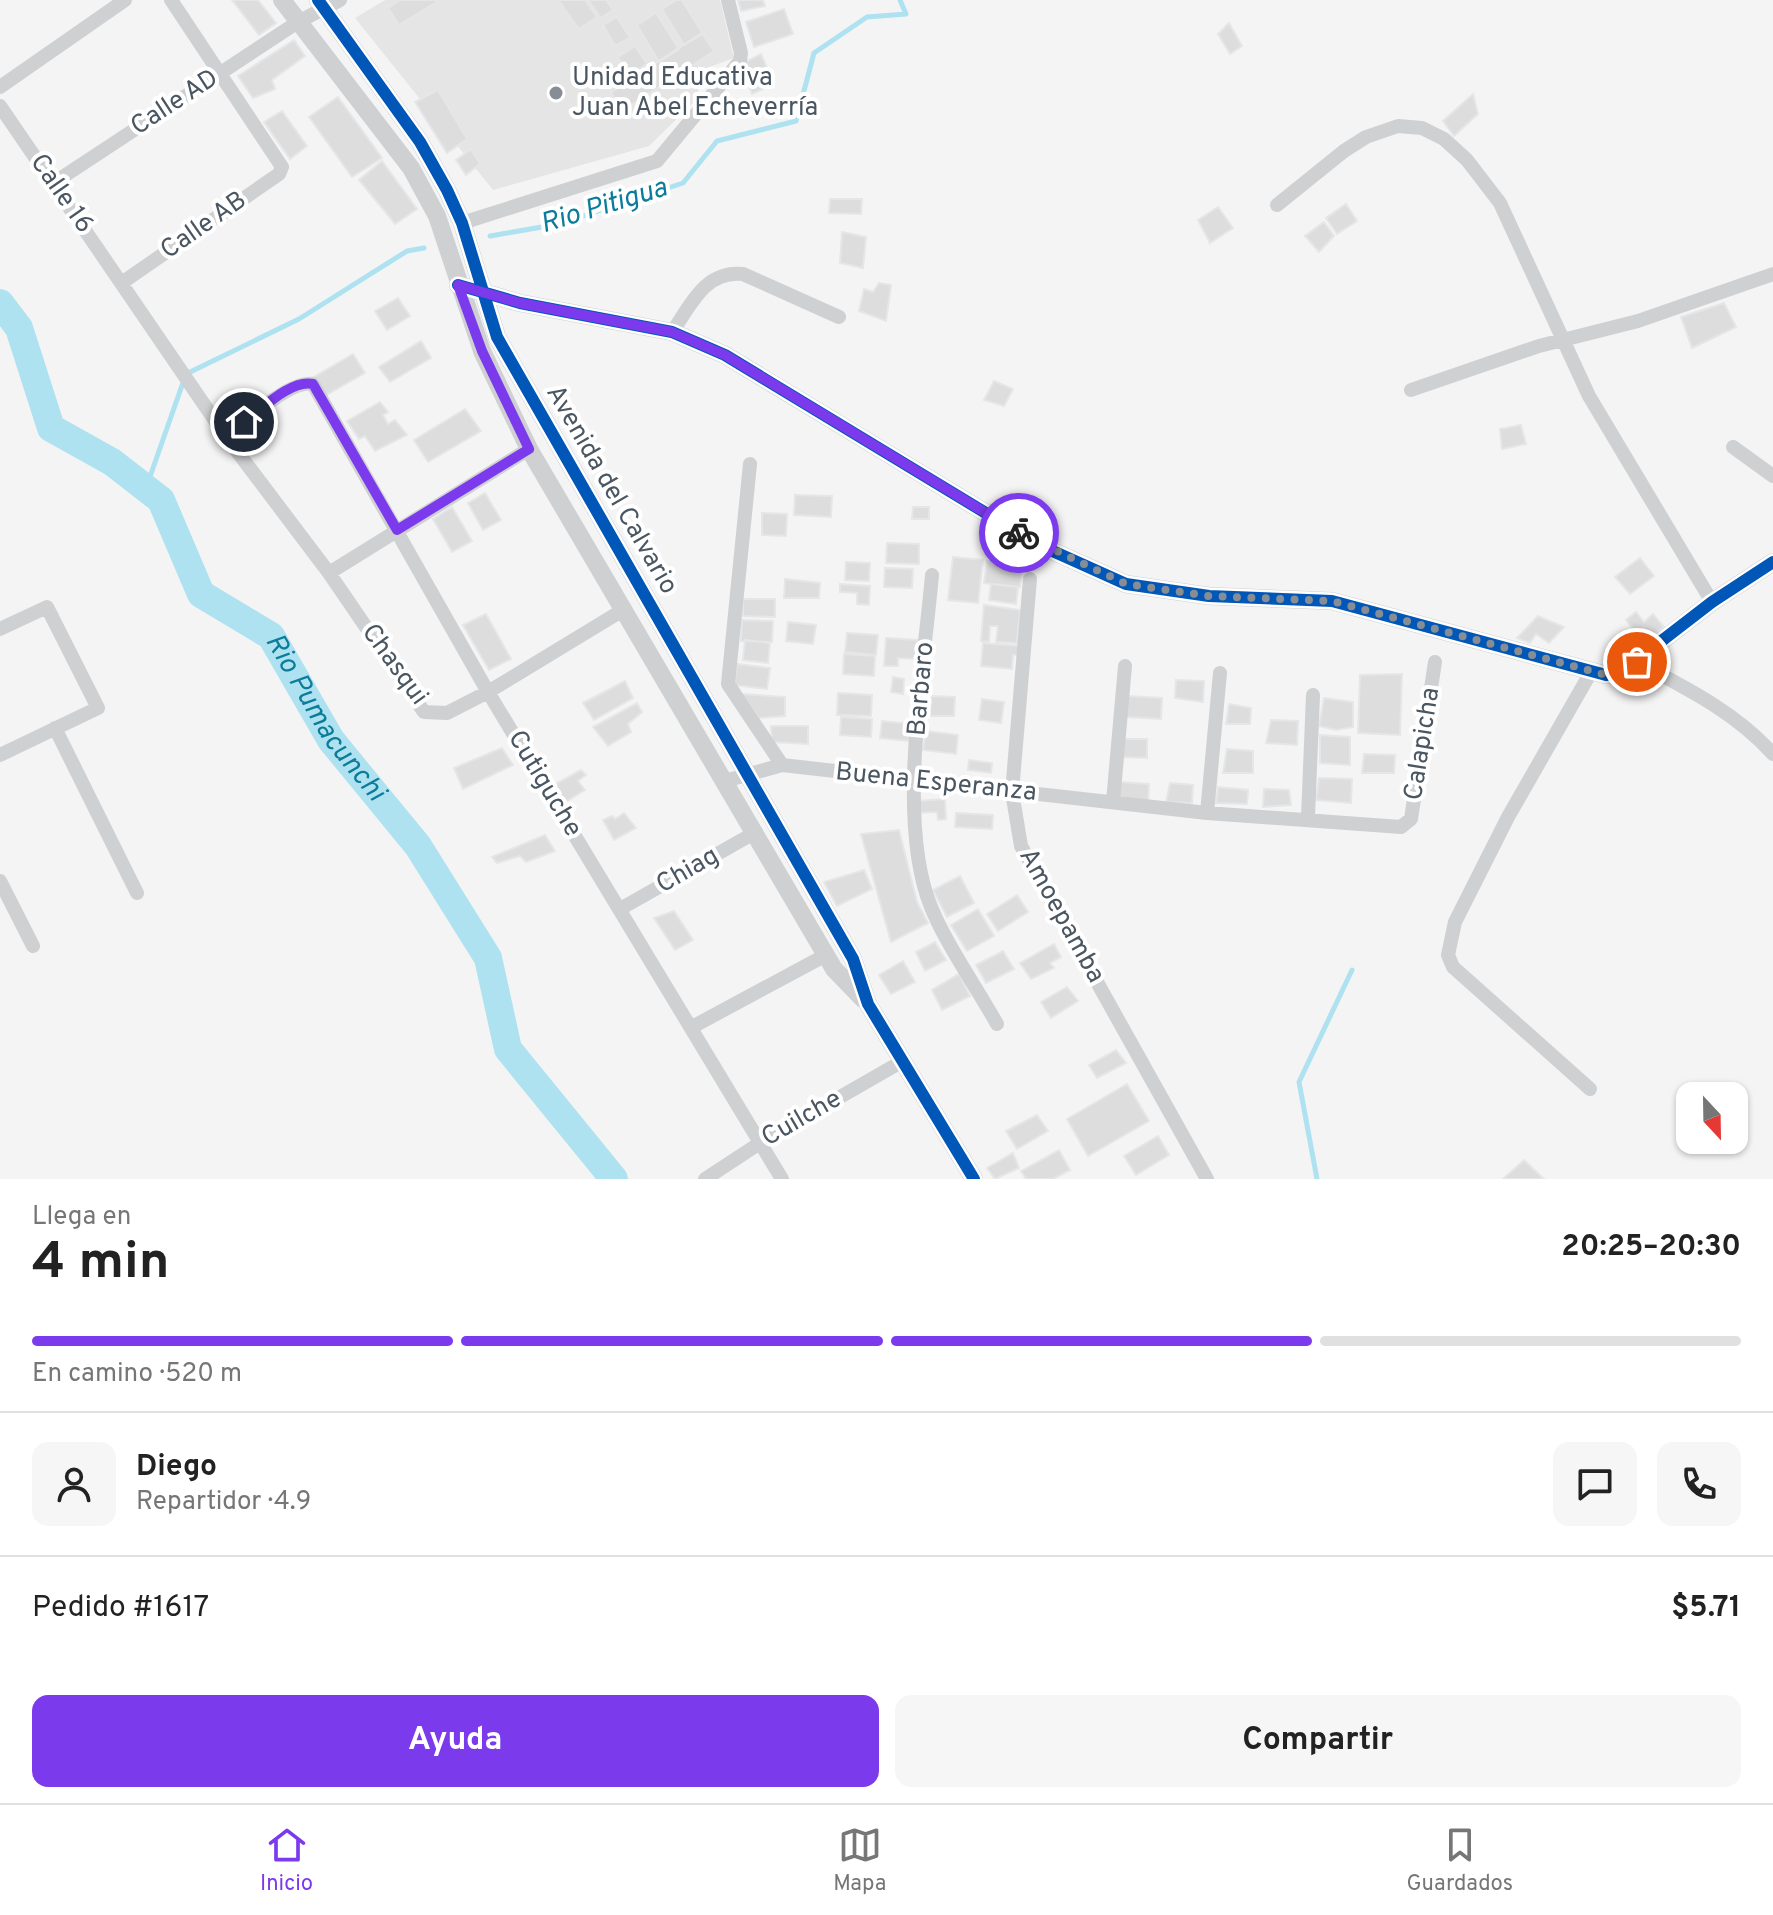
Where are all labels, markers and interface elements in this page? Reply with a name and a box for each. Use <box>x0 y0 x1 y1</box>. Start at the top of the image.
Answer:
street label: Calle AD <box>125 62 225 144</box>
place label: Unidad Educativa Juan Abel Echeverría <box>572 62 818 125</box>
marker: Unidad Educativa Juan Abel Echeverría <box>547 84 565 102</box>
street label: Calle 16 <box>22 148 100 240</box>
water label: Rio Pitigua <box>536 171 672 243</box>
street label: Calle AB <box>155 185 253 267</box>
street label: Avenida del Calvario <box>538 379 684 601</box>
pin <box>210 388 278 456</box>
icon: home <box>222 400 266 444</box>
courier <box>979 493 1059 573</box>
icon: bike <box>997 511 1041 555</box>
street label: Chasqui <box>353 618 435 712</box>
water label: Rio Pumacunchi <box>256 628 394 811</box>
pin <box>1603 628 1671 696</box>
icon: bag <box>1615 640 1659 684</box>
street label: Barbaro <box>901 641 943 737</box>
street label: Calapicha <box>1398 685 1448 803</box>
street label: Cutiguche <box>499 725 589 843</box>
street label: Buena Esperanza <box>834 756 1038 810</box>
street label: Chiag <box>651 840 725 902</box>
street label: Amoepamba <box>1010 843 1112 989</box>
north arrow <box>1676 1082 1748 1154</box>
map controls <box>1676 1082 1748 1154</box>
street label: Cuilche <box>756 1083 848 1155</box>
text: Llega en <box>32 1201 131 1234</box>
text: 20:25–20:30 <box>1561 1229 1741 1266</box>
text: 4 min <box>32 1231 169 1297</box>
text: En camino · 520 m <box>32 1358 242 1391</box>
button: person <box>32 1442 116 1526</box>
button: chat <box>1553 1442 1637 1526</box>
button: phone <box>1657 1442 1741 1526</box>
text: Diego <box>136 1449 217 1486</box>
text: Repartidor · 4.9 <box>136 1486 311 1519</box>
text: Pedido #1617 <box>32 1590 209 1627</box>
text: $5.71 <box>1671 1590 1741 1627</box>
button: Ayuda <box>32 1695 879 1787</box>
button: Compartir <box>895 1695 1741 1787</box>
tab: Inicio <box>260 1823 313 1898</box>
tab: Mapa <box>833 1823 886 1898</box>
tab: Guardados <box>1406 1823 1513 1898</box>

